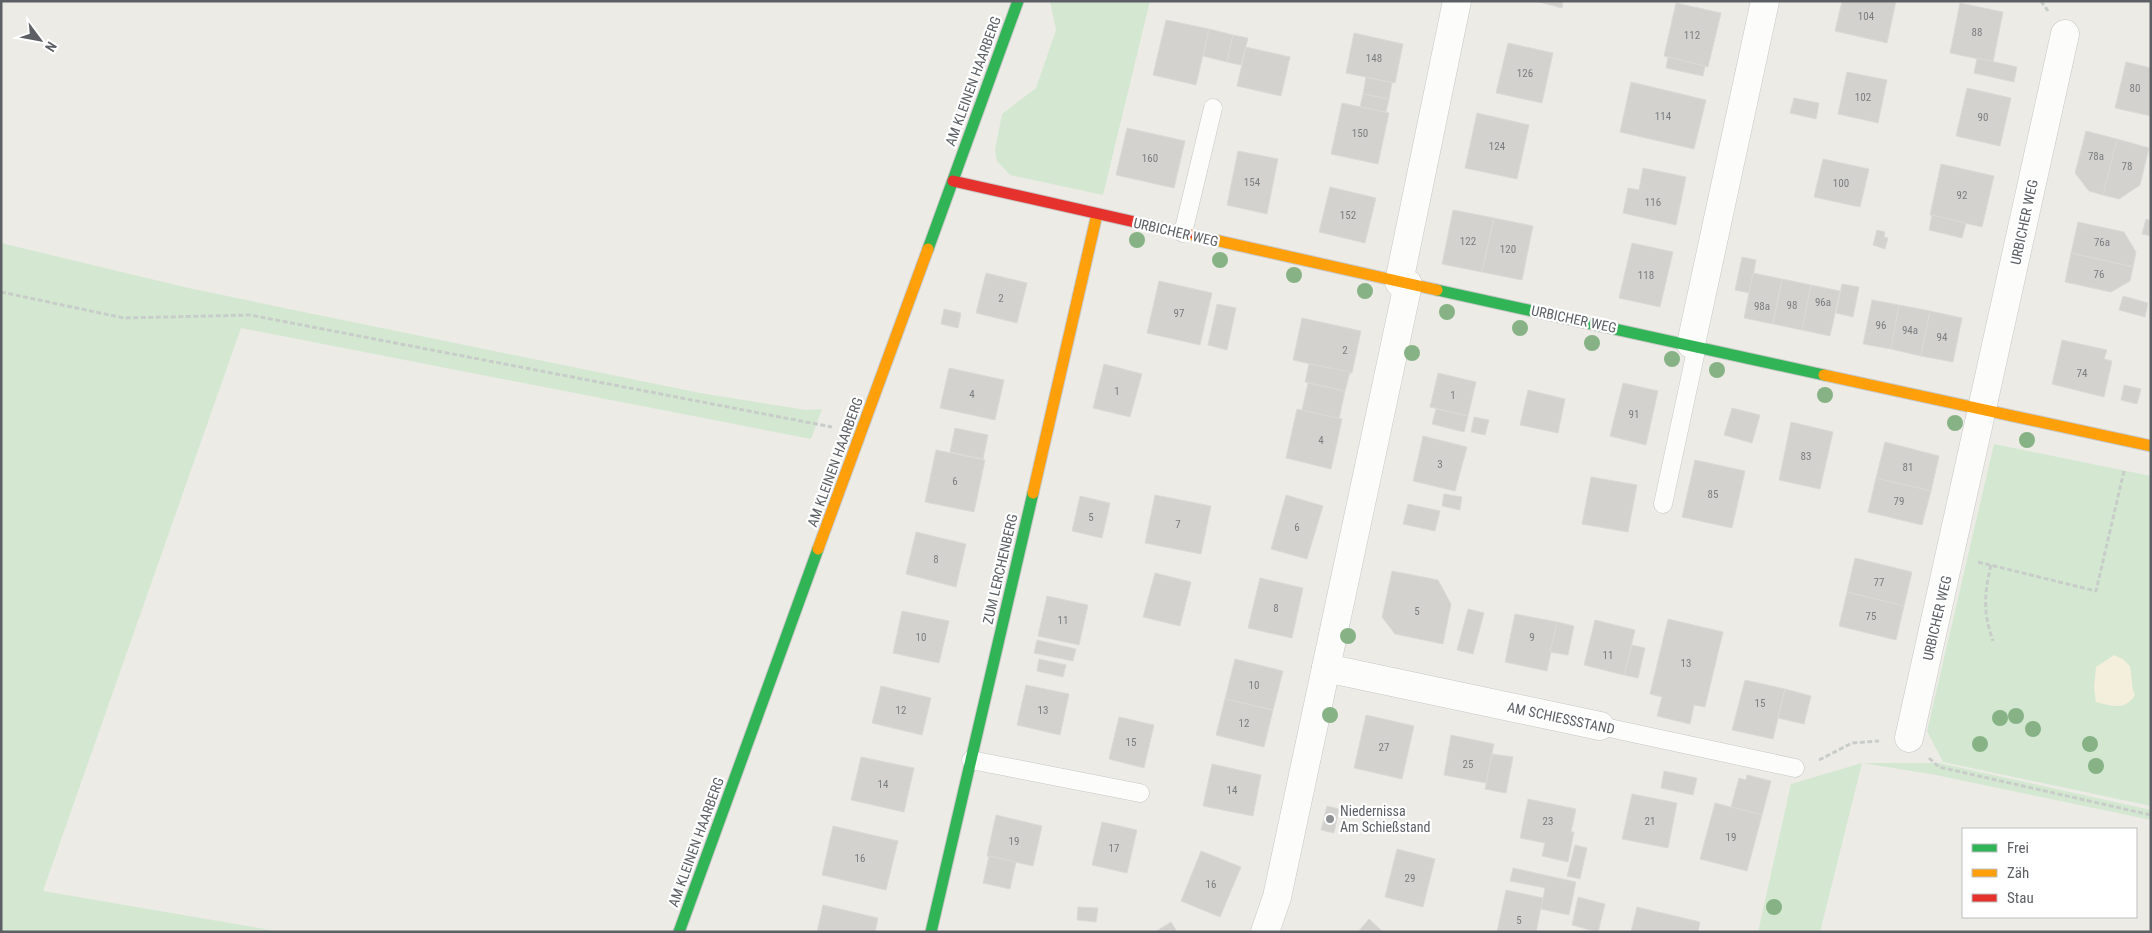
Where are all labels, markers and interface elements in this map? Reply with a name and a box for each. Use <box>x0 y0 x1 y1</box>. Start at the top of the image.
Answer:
house number: 104 <box>1858 10 1875 23</box>
street label: AM KLEINEN HAARBERG <box>942 14 1004 148</box>
north arrow <box>15 15 65 65</box>
house number: 88 <box>1972 26 1982 39</box>
house number: 112 <box>1684 29 1700 42</box>
text: N <box>42 39 60 55</box>
house number: 148 <box>1366 52 1382 65</box>
house number: 126 <box>1517 67 1533 80</box>
house number: 80 <box>2130 82 2140 95</box>
house number: 102 <box>1855 91 1871 104</box>
house number: 114 <box>1655 110 1672 123</box>
house number: 90 <box>1978 111 1988 124</box>
house number: 150 <box>1352 127 1368 140</box>
house number: 124 <box>1489 140 1506 153</box>
house number: 78a <box>2088 150 2104 163</box>
house number: 160 <box>1142 152 1158 165</box>
house number: 78 <box>2122 160 2132 173</box>
house number: 154 <box>1244 176 1261 189</box>
house number: 100 <box>1833 177 1849 190</box>
street label: URBICHER WEG <box>2007 178 2041 266</box>
house number: 92 <box>1957 189 1967 202</box>
house number: 116 <box>1645 196 1661 209</box>
house number: 152 <box>1340 209 1356 222</box>
street label: URBICHER WEG <box>1132 214 1220 250</box>
house number: 122 <box>1460 235 1476 248</box>
house number: 76a <box>2094 236 2110 249</box>
house number: 120 <box>1500 243 1516 256</box>
house number: 76 <box>2094 268 2104 281</box>
house number: 118 <box>1638 269 1654 282</box>
house number: 2 <box>998 292 1004 305</box>
house number: 96a <box>1815 296 1831 309</box>
house number: 98 <box>1787 299 1797 312</box>
house number: 98a <box>1754 300 1770 313</box>
street label: URBICHER WEG <box>1530 302 1618 336</box>
house number: 97 <box>1174 307 1184 320</box>
house number: 96 <box>1876 319 1886 332</box>
house number: 94a <box>1902 324 1918 337</box>
house number: 94 <box>1937 331 1948 344</box>
house number: 2 <box>1342 344 1348 357</box>
house number: 74 <box>2077 367 2088 380</box>
house number: 1 <box>1114 385 1120 398</box>
house number: 4 <box>969 388 975 401</box>
house number: 1 <box>1450 389 1456 402</box>
street label: AM KLEINEN HAARBERG <box>804 395 866 529</box>
house number: 91 <box>1629 408 1639 421</box>
house number: 4 <box>1318 434 1324 447</box>
house number: 83 <box>1801 450 1811 463</box>
house number: 3 <box>1437 458 1443 471</box>
house number: 81 <box>1903 461 1913 474</box>
house number: 6 <box>952 475 958 488</box>
house number: 85 <box>1708 488 1718 501</box>
house number: 79 <box>1894 495 1904 508</box>
house number: 5 <box>1088 511 1094 524</box>
street label: ZUM LERCHENBERG <box>980 512 1020 626</box>
house number: 7 <box>1175 518 1181 531</box>
house number: 6 <box>1294 521 1300 534</box>
house number: 8 <box>933 553 939 566</box>
street label: URBICHER WEG <box>1919 574 1955 662</box>
house number: 77 <box>1874 576 1884 589</box>
house number: 8 <box>1273 602 1279 615</box>
house number: 5 <box>1414 605 1420 618</box>
house number: 75 <box>1866 610 1876 623</box>
house number: 11 <box>1058 614 1068 627</box>
house number: 10 <box>916 631 926 644</box>
house number: 9 <box>1529 631 1535 644</box>
house number: 11 <box>1603 649 1613 662</box>
house number: 13 <box>1681 657 1691 670</box>
house number: 10 <box>1249 679 1259 692</box>
house number: 15 <box>1755 697 1765 710</box>
street label: AM SCHIESSSTAND <box>1506 699 1616 737</box>
house number: 12 <box>896 704 906 717</box>
house number: 13 <box>1038 704 1048 717</box>
house number: 12 <box>1239 717 1249 730</box>
house number: 15 <box>1126 736 1136 749</box>
house number: 27 <box>1379 741 1389 754</box>
house number: 25 <box>1463 758 1473 771</box>
street label: AM KLEINEN HAARBERG <box>665 775 727 909</box>
house number: 14 <box>878 778 889 791</box>
house number: 14 <box>1227 784 1238 797</box>
place label: Niedernissa Am Schießstand <box>1340 803 1430 835</box>
marker: Niedernissa Am Schießstand <box>1324 813 1336 825</box>
house number: 23 <box>1543 815 1553 828</box>
house number: 21 <box>1645 815 1655 828</box>
legend <box>1962 828 2137 918</box>
house number: 19 <box>1726 831 1736 844</box>
house number: 19 <box>1009 835 1019 848</box>
text: Frei <box>2007 839 2029 857</box>
house number: 17 <box>1109 842 1119 855</box>
house number: 16 <box>855 852 865 865</box>
text: Zäh <box>2007 864 2029 882</box>
house number: 29 <box>1405 872 1415 885</box>
house number: 16 <box>1206 878 1216 891</box>
text: Stau <box>2007 889 2034 907</box>
house number: 5 <box>1516 914 1522 927</box>

